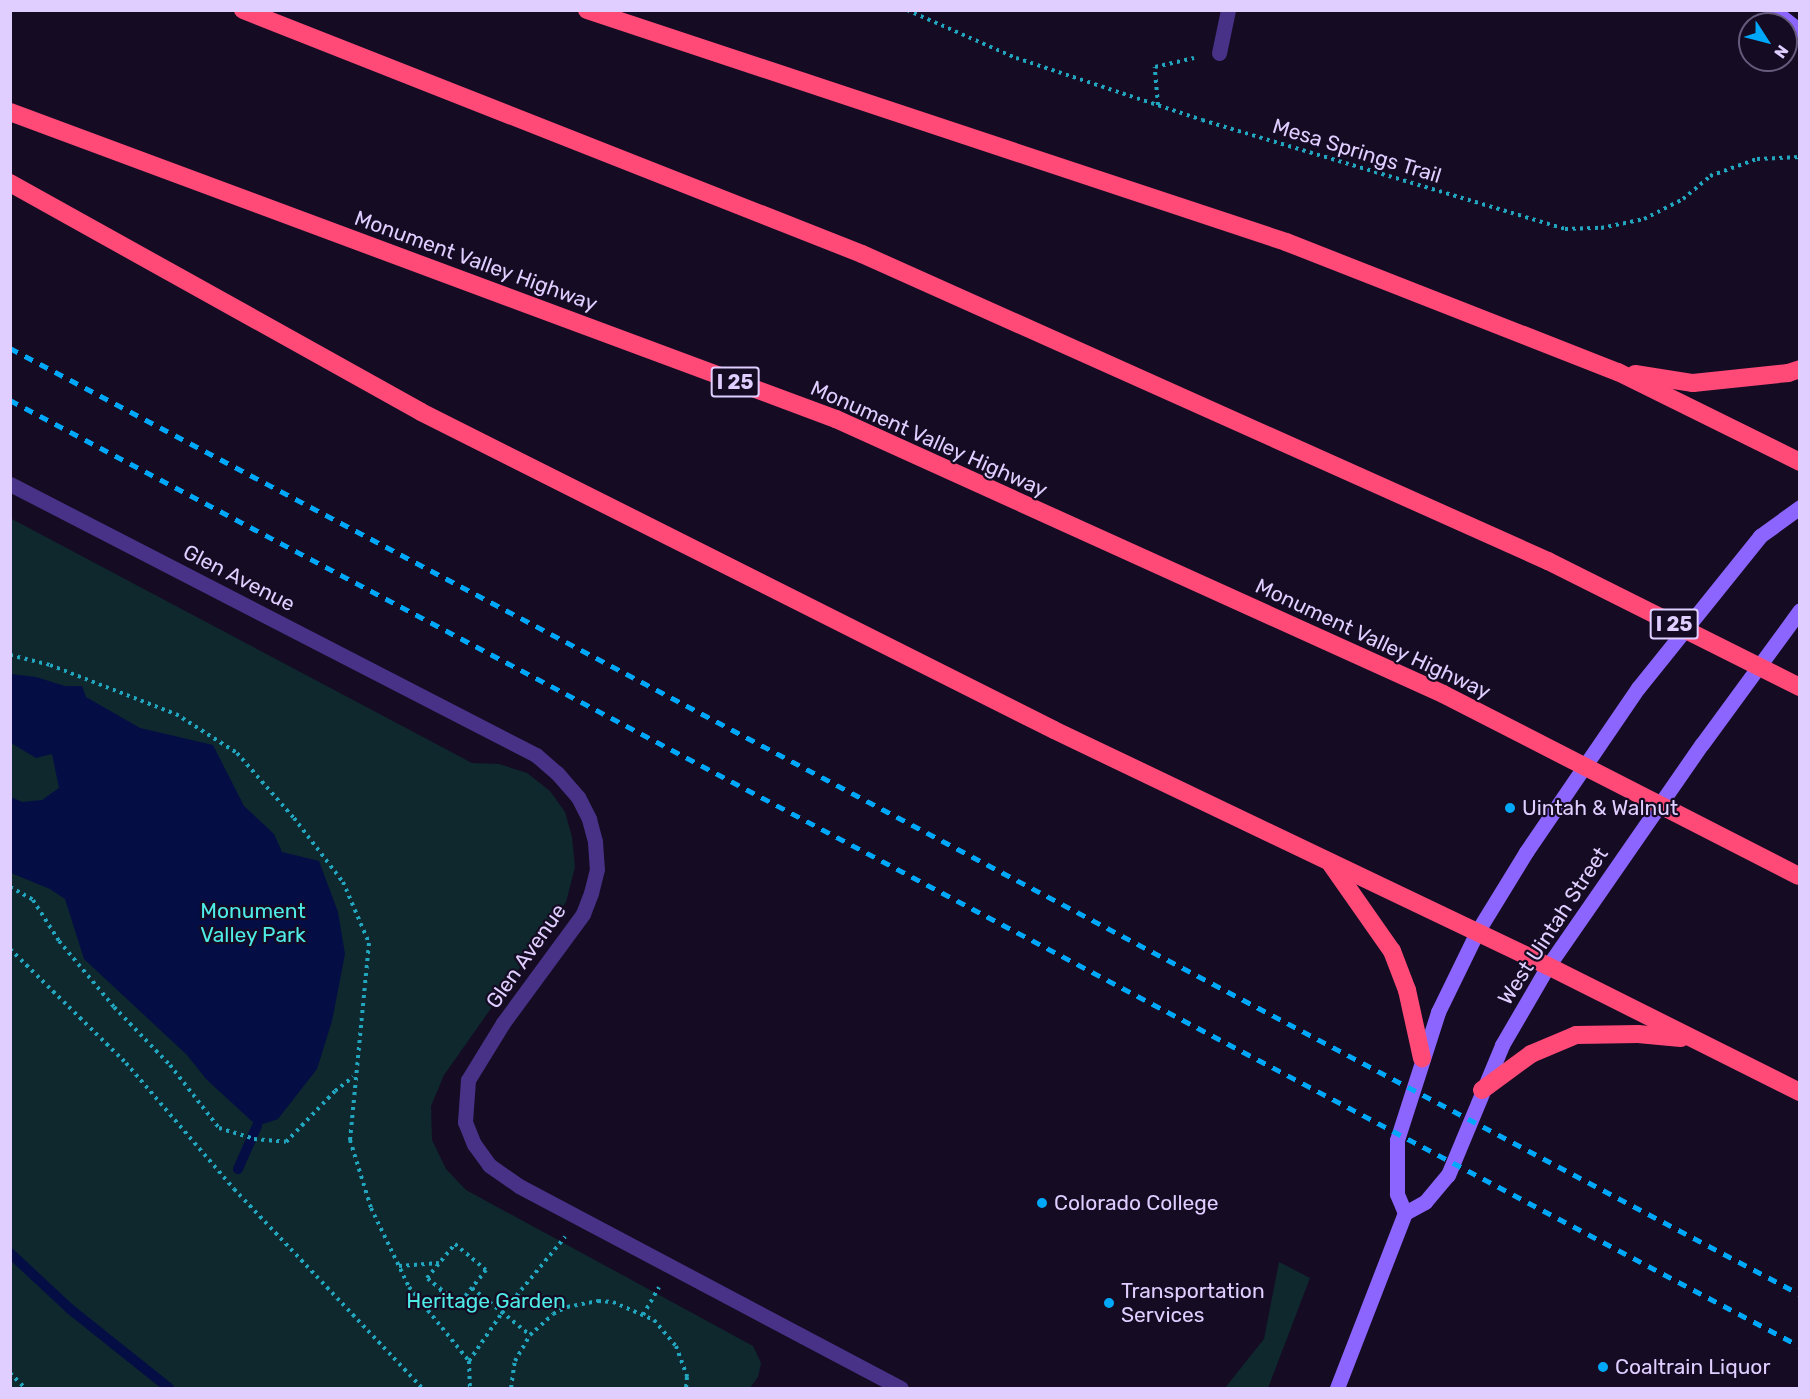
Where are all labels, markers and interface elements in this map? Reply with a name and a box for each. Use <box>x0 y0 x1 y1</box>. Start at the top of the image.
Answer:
north arrow <box>1738 12 1798 72</box>
text: N <box>1770 41 1792 62</box>
street label: Mesa Springs Trail <box>1269 113 1445 189</box>
street label: Monument Valley Highway <box>351 205 601 317</box>
road number: I 25 <box>710 365 760 399</box>
street label: Monument Valley Highway <box>806 375 1052 503</box>
street label: Glen Avenue <box>179 539 299 617</box>
street label: Monument Valley Highway <box>1251 573 1495 705</box>
road number: I 25 <box>1648 607 1700 641</box>
place label: Uintah & Walnut <box>1522 795 1678 821</box>
marker: Uintah & Walnut <box>1503 801 1517 815</box>
street label: West Uintah Street <box>1493 842 1613 1010</box>
park label: Monument Valley Park <box>200 898 306 948</box>
street label: Glen Avenue <box>481 899 571 1013</box>
place label: Colorado College <box>1054 1190 1219 1216</box>
marker: Colorado College <box>1035 1196 1049 1210</box>
place label: Transportation Services <box>1121 1278 1265 1328</box>
park label: Heritage Garden <box>406 1288 566 1314</box>
marker: Transportation Services <box>1102 1296 1116 1310</box>
place label: Coaltrain Liquor <box>1615 1354 1770 1380</box>
marker: Coaltrain Liquor <box>1596 1360 1610 1374</box>

